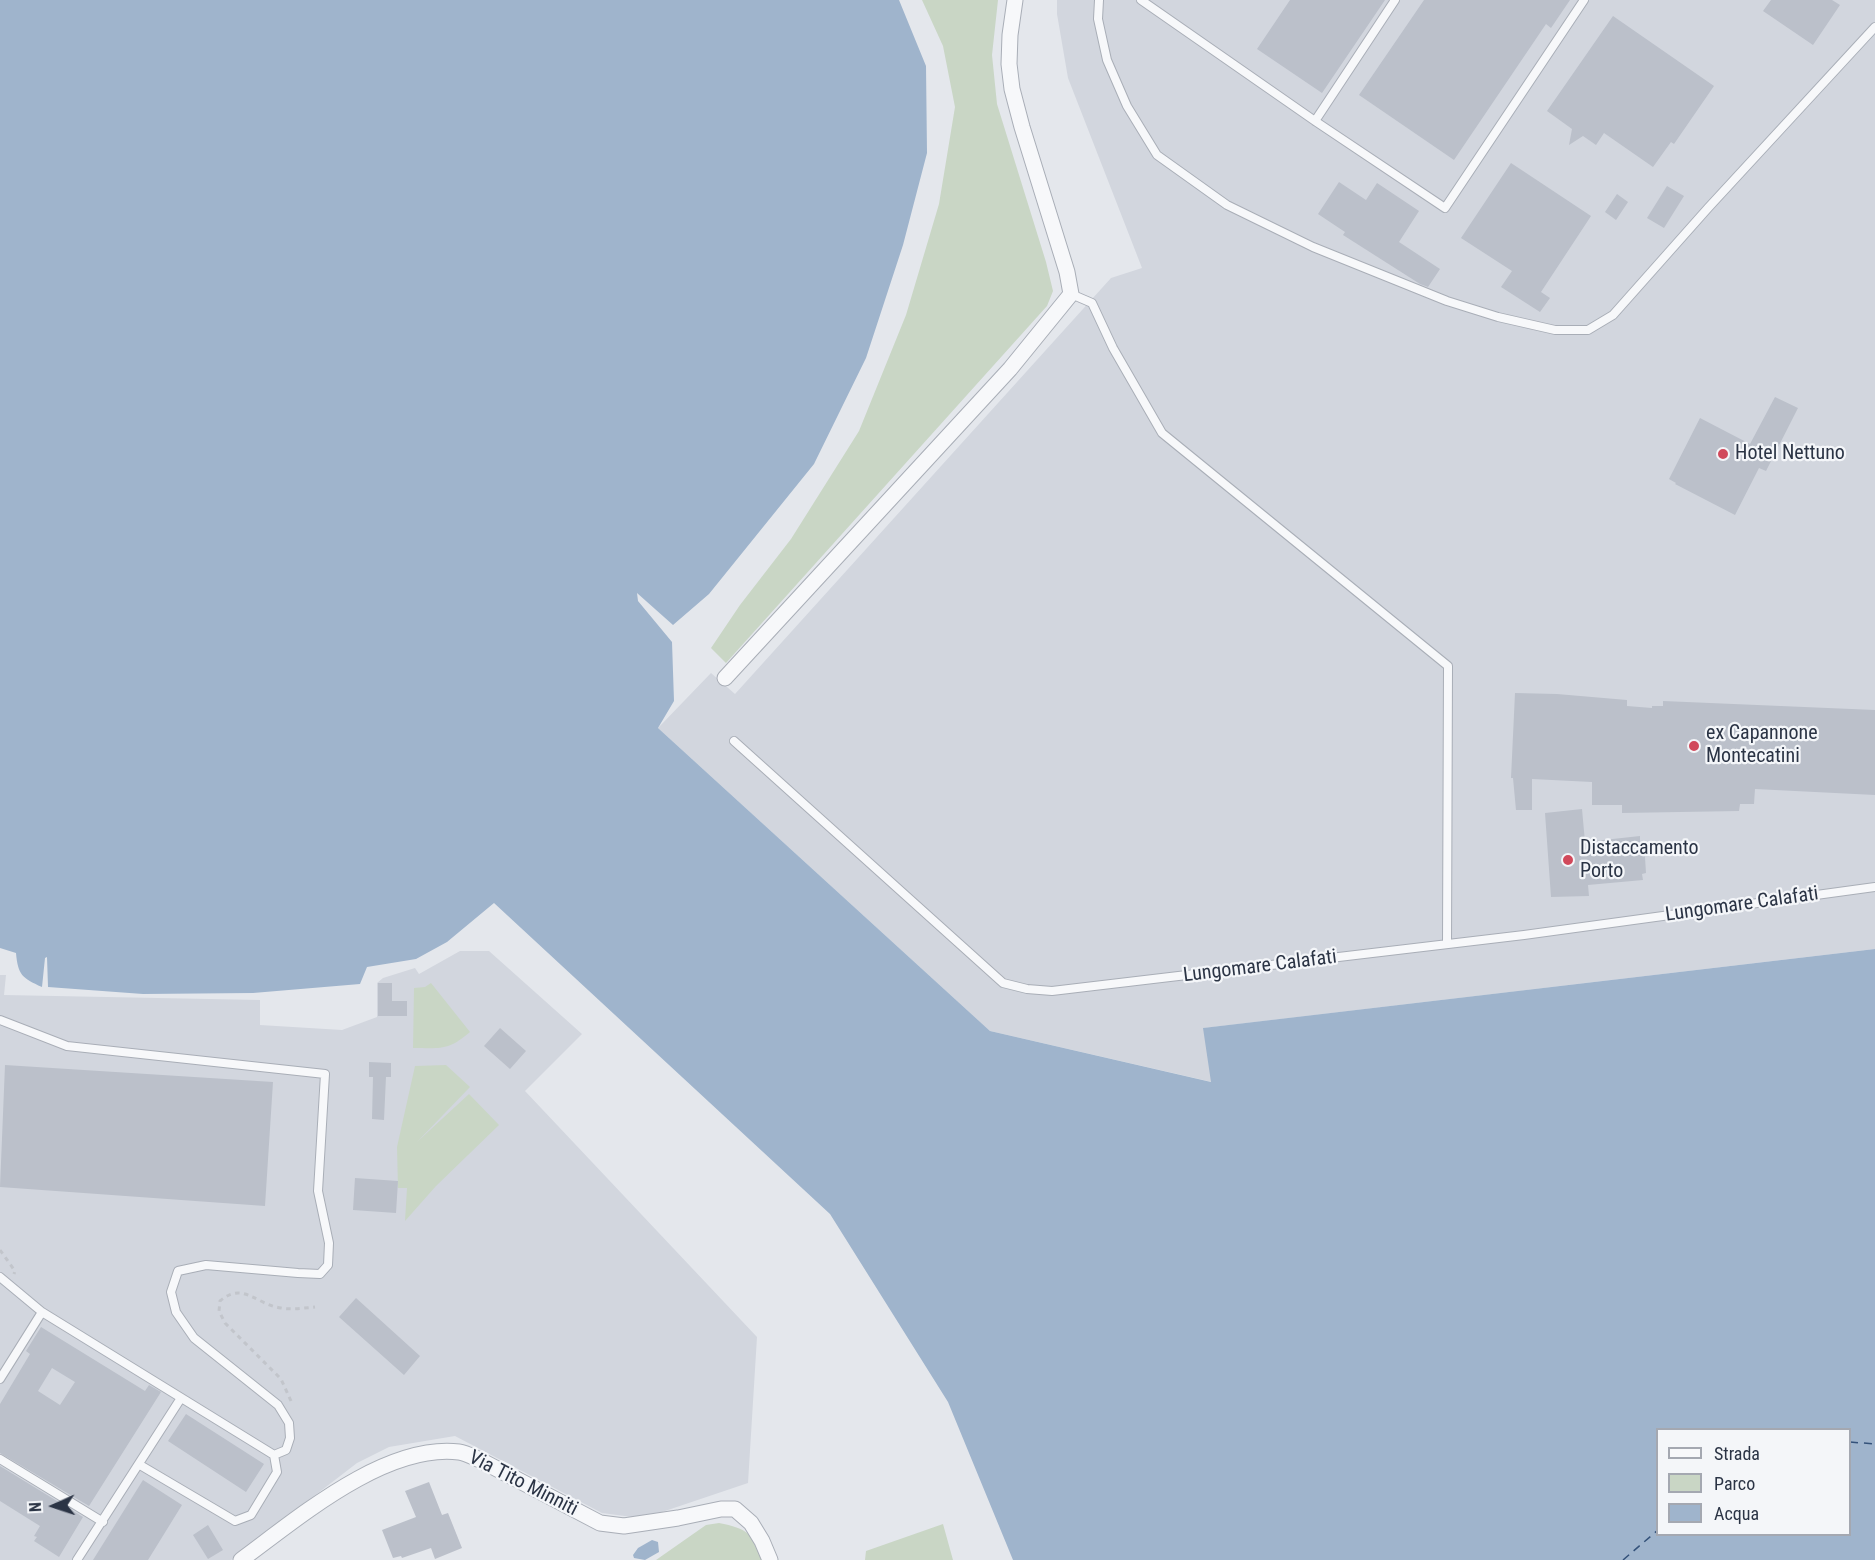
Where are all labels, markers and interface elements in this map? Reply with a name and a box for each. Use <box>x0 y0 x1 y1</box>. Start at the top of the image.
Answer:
place label: Hotel Nettuno <box>1735 442 1845 466</box>
marker: Hotel Nettuno <box>1716 447 1730 461</box>
place label: ex Capannone Montecatini <box>1706 722 1818 769</box>
marker: ex Capannone Montecatini <box>1687 739 1701 753</box>
place label: Distaccamento Porto <box>1580 837 1699 884</box>
marker: Distaccamento Porto <box>1561 853 1575 867</box>
street label: Lungomare Calafati <box>1664 882 1820 928</box>
street label: Lungomare Calafati <box>1182 946 1338 988</box>
legend <box>1656 1428 1851 1536</box>
text: Strada <box>1714 1443 1760 1464</box>
street label: Via Tito Minniti <box>464 1446 582 1522</box>
text: Parco <box>1714 1473 1755 1494</box>
north arrow <box>24 1476 84 1536</box>
text: N <box>26 1502 45 1512</box>
text: Acqua <box>1714 1503 1759 1524</box>

